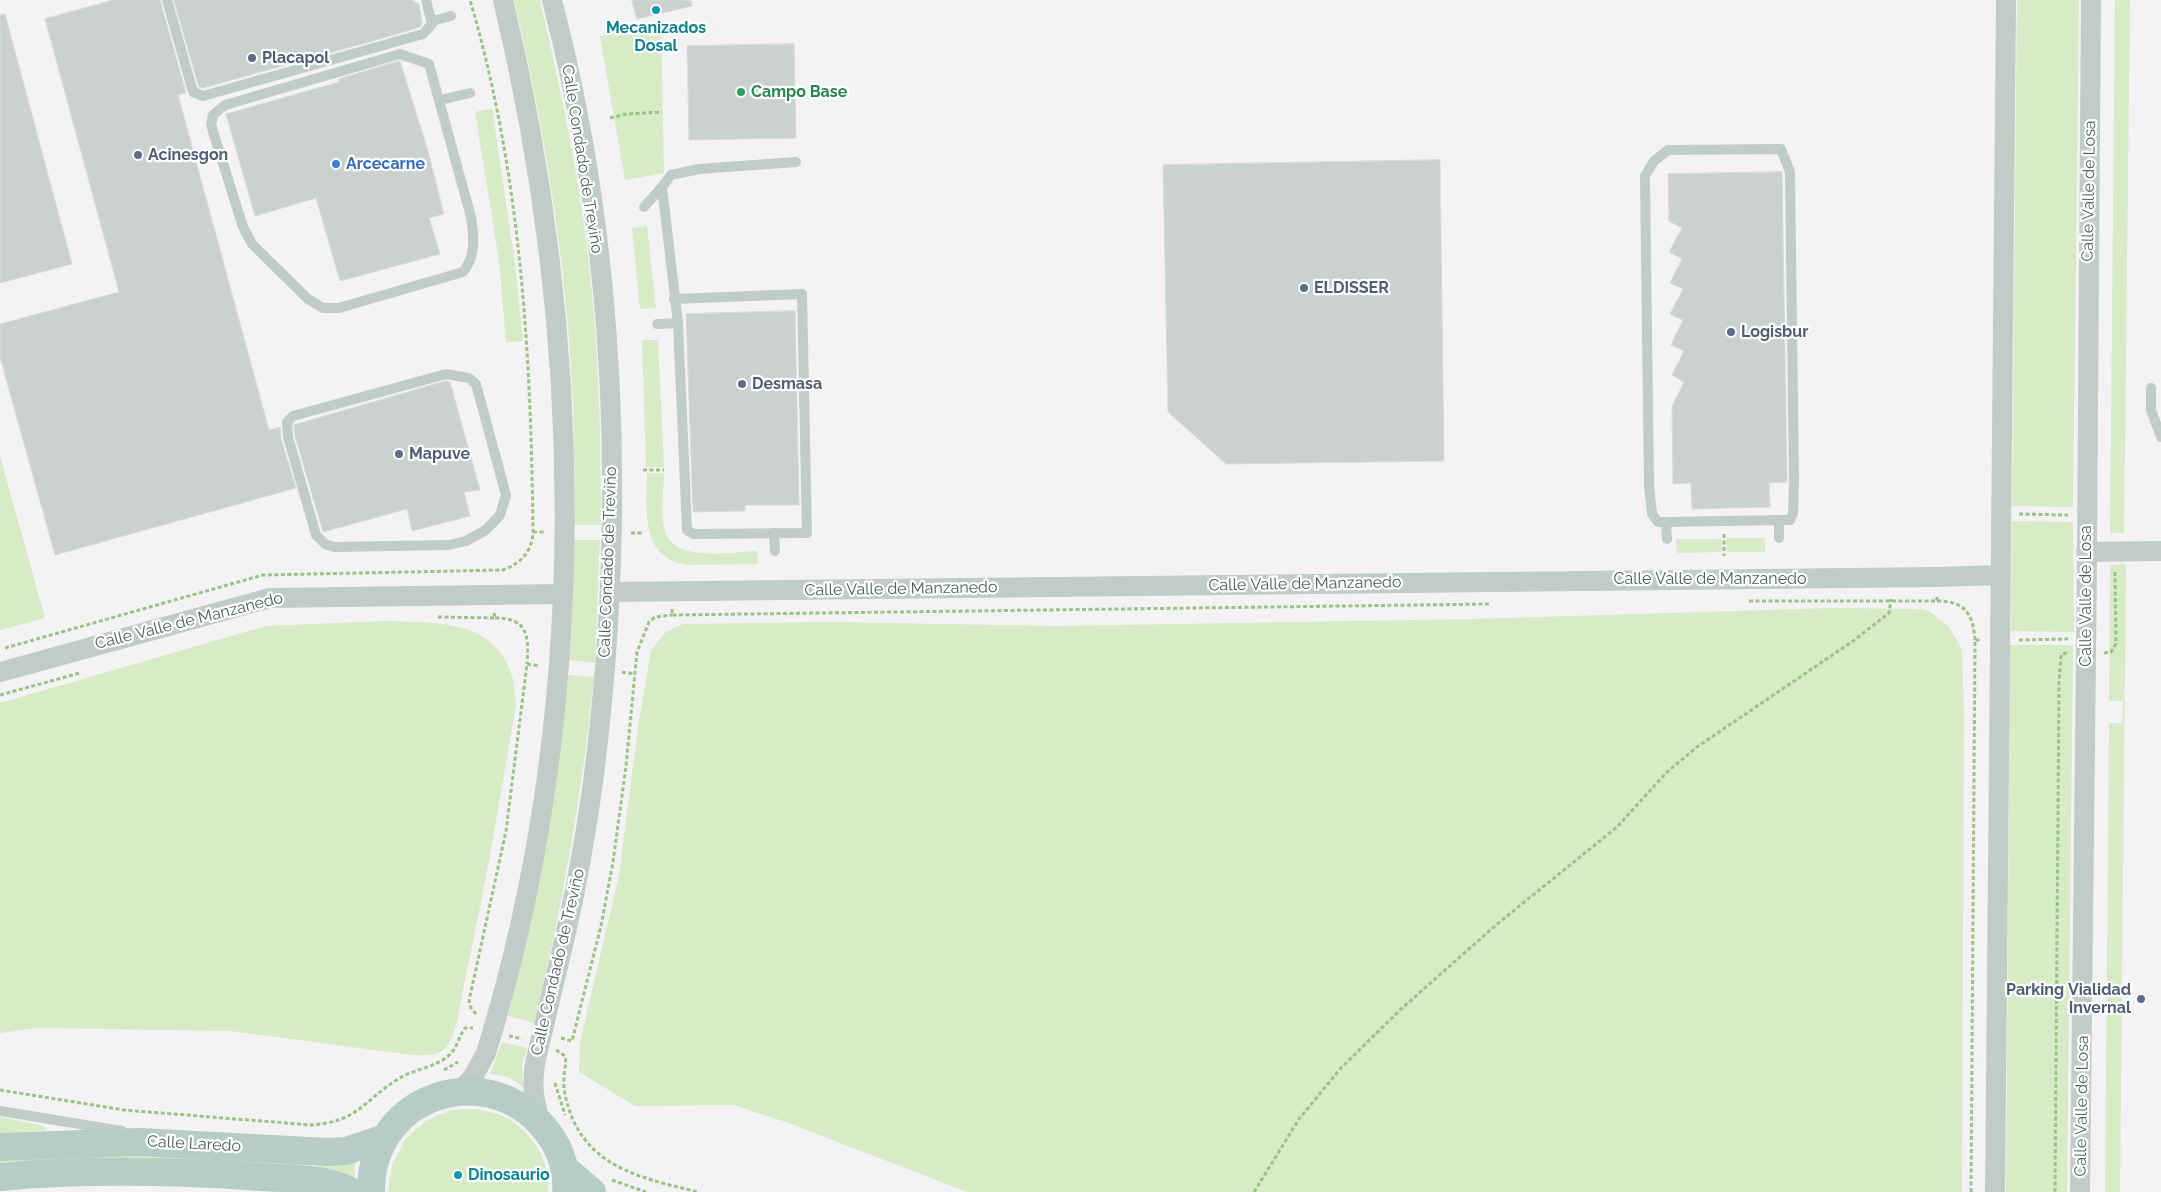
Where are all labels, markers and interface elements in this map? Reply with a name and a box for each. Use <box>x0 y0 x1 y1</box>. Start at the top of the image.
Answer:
marker: Mecanizados Dosal <box>650 4 662 16</box>
place label: Mecanizados Dosal <box>606 18 706 56</box>
place label: Placapol <box>262 48 329 68</box>
marker: Placapol <box>246 52 258 64</box>
street label: Calle Condado de Treviño <box>558 63 606 255</box>
place label: Campo Base <box>751 82 847 102</box>
marker: Campo Base <box>735 86 747 98</box>
street label: Calle Valle de Losa <box>2078 120 2100 262</box>
place label: Acinesgon <box>148 145 228 165</box>
marker: Acinesgon <box>132 149 144 161</box>
place label: Arcecarne <box>346 154 425 174</box>
marker: Arcecarne <box>330 158 342 170</box>
place label: ELDISSER <box>1314 278 1389 298</box>
marker: ELDISSER <box>1298 282 1310 294</box>
place label: Logisbur <box>1741 322 1808 342</box>
marker: Logisbur <box>1725 326 1737 338</box>
place label: Desmasa <box>752 374 822 394</box>
marker: Desmasa <box>736 378 748 390</box>
place label: Mapuve <box>409 444 470 464</box>
marker: Mapuve <box>393 448 405 460</box>
street label: Calle Condado de Treviño <box>595 466 621 658</box>
street label: Calle Valle de Losa <box>2076 525 2096 667</box>
street label: Calle Valle de Manzanedo <box>1613 569 1807 589</box>
street label: Calle Valle de Manzanedo <box>1208 573 1402 595</box>
street label: Calle Valle de Manzanedo <box>804 578 998 600</box>
street label: Calle Valle de Manzanedo <box>93 588 285 654</box>
street label: Calle Condado de Treviño <box>527 867 589 1057</box>
place label: Parking Vialidad Invernal <box>2006 980 2131 1018</box>
marker: Parking Vialidad Invernal <box>2135 993 2147 1005</box>
street label: Calle Valle de Losa <box>2071 1035 2093 1177</box>
street label: Calle Laredo <box>146 1132 242 1156</box>
place label: Dinosaurio <box>468 1165 550 1185</box>
marker: Dinosaurio <box>452 1169 464 1181</box>

